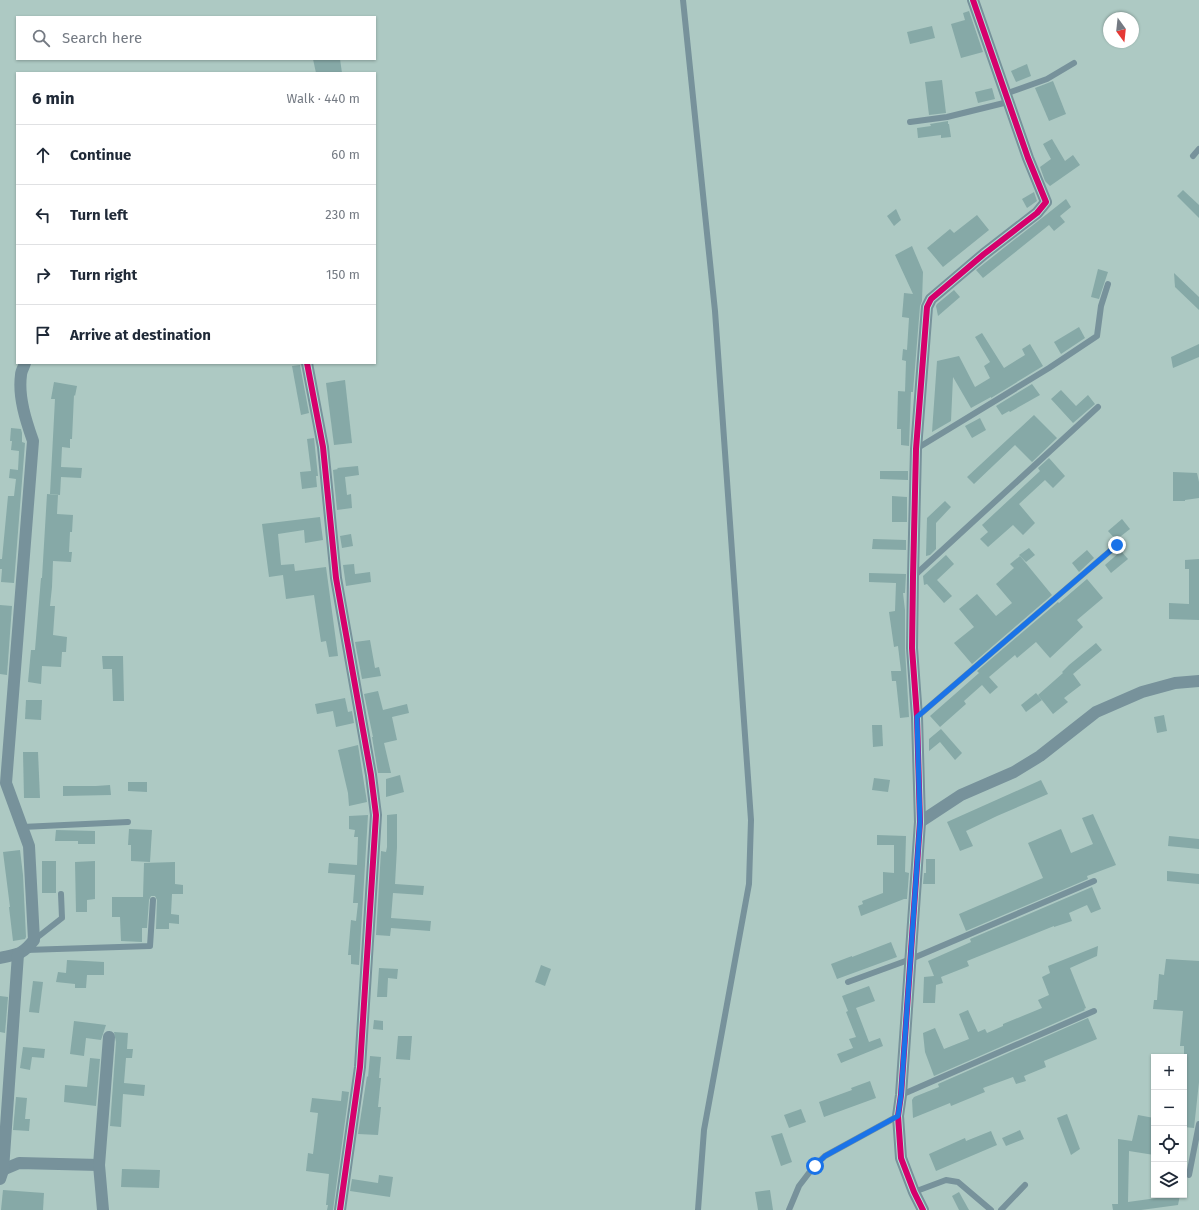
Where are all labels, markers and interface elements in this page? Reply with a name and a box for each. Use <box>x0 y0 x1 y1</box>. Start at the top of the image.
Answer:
north arrow <box>1103 12 1139 48</box>
search box <box>16 16 376 60</box>
icon: search <box>30 27 52 49</box>
text: Search here <box>62 29 142 47</box>
text: 6 min <box>32 88 75 109</box>
text: Walk · 440 m <box>287 91 360 106</box>
icon: ahead <box>32 144 54 166</box>
text: Continue <box>70 146 131 164</box>
text: 60 m <box>331 147 360 162</box>
icon: left <box>32 204 54 226</box>
text: Turn left <box>70 206 128 224</box>
text: 230 m <box>325 207 360 222</box>
icon: right <box>32 264 54 286</box>
text: Turn right <box>70 266 137 284</box>
text: 150 m <box>326 267 360 282</box>
icon: arrive <box>32 324 54 346</box>
text: Arrive at destination <box>70 326 211 344</box>
route end <box>1108 536 1126 554</box>
map controls <box>1151 1054 1187 1198</box>
button: + <box>1151 1054 1187 1090</box>
button: − <box>1151 1090 1187 1126</box>
button: locate <box>1151 1126 1187 1162</box>
route start <box>806 1157 824 1175</box>
button: layers <box>1151 1162 1187 1198</box>

